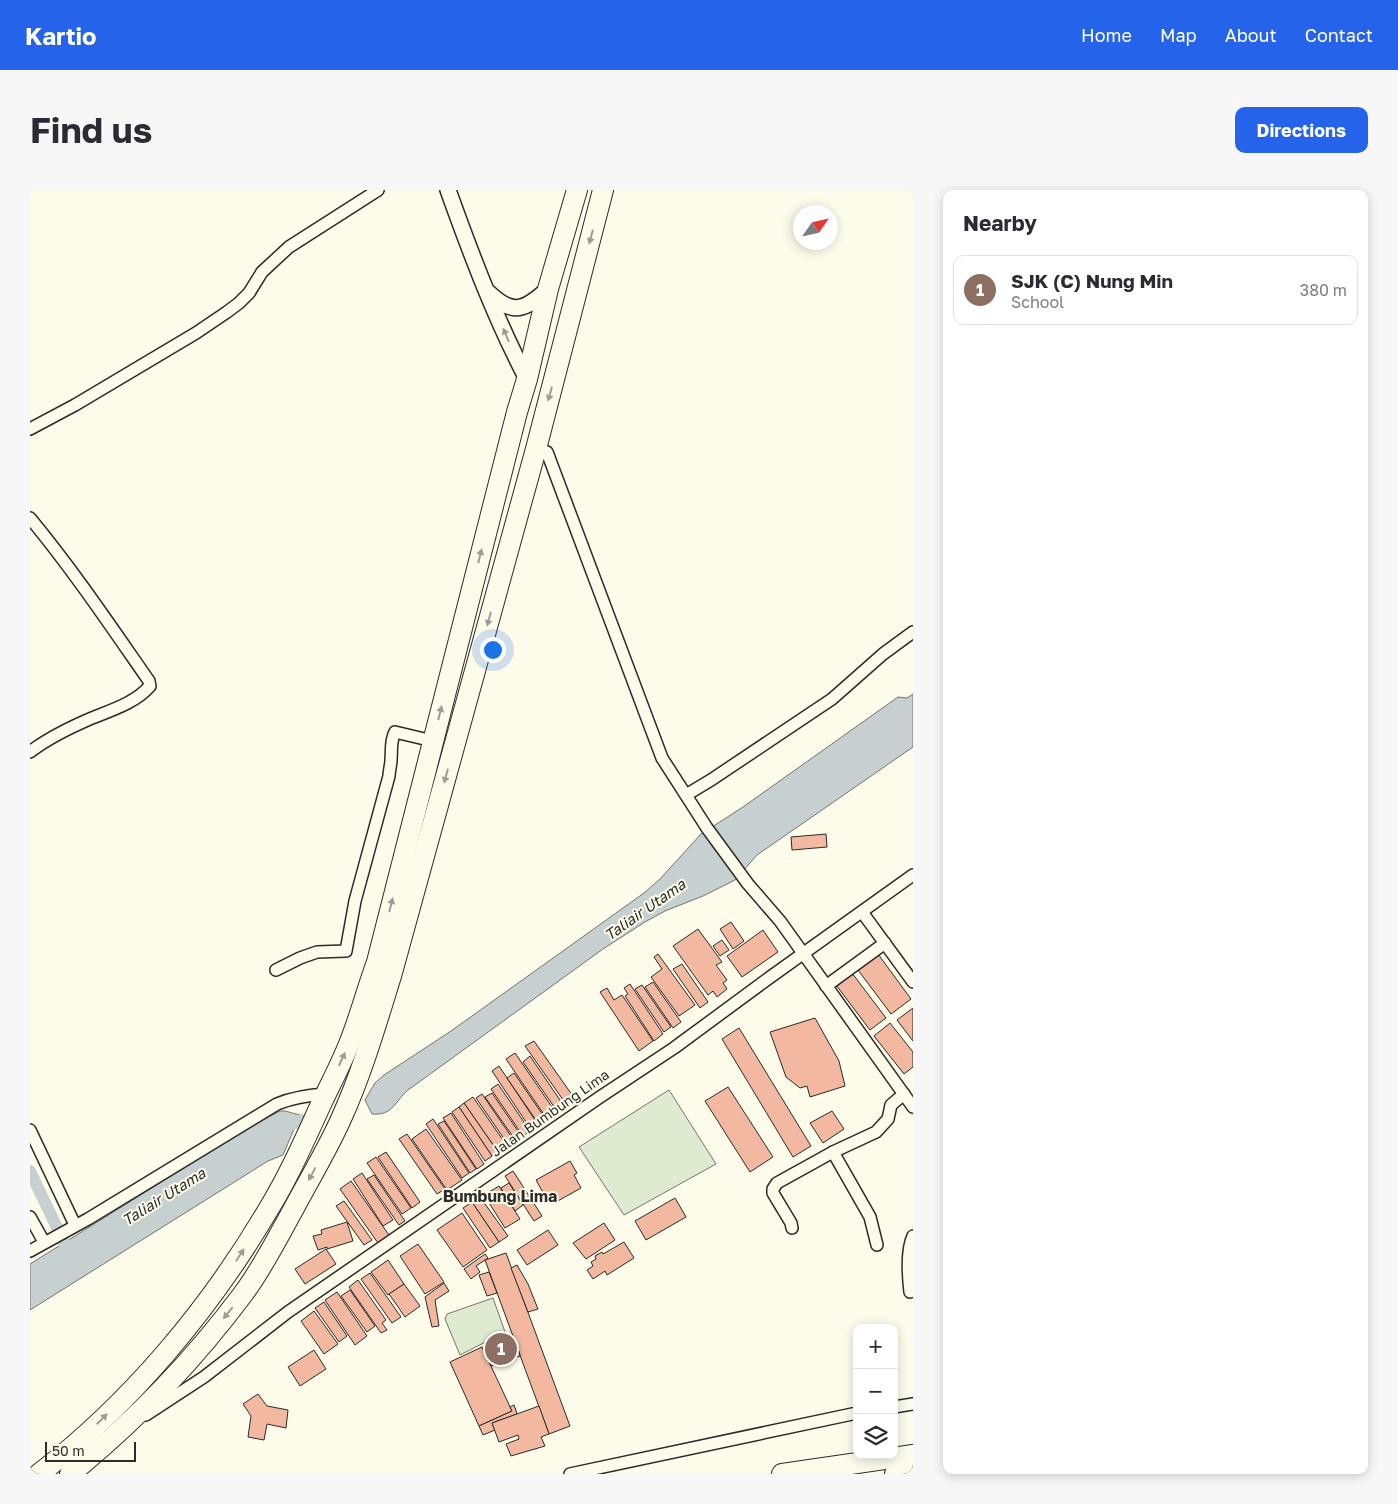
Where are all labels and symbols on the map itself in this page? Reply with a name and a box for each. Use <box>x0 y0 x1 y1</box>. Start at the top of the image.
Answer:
north arrow <box>793 205 838 250</box>
one-way arrow <box>586 230 594 245</box>
one-way arrow <box>501 328 509 342</box>
one-way arrow <box>546 387 554 402</box>
one-way arrow <box>476 548 484 563</box>
one-way arrow <box>485 611 493 626</box>
your location <box>480 637 506 663</box>
one-way arrow <box>436 706 444 721</box>
one-way arrow <box>442 768 450 783</box>
water label: Taliair Utama <box>601 874 689 944</box>
one-way arrow <box>387 897 395 912</box>
one-way arrow <box>338 1052 346 1066</box>
street label: Jalan Bumbung Lima <box>487 1065 612 1160</box>
water label: Taliair Utama <box>119 1163 209 1229</box>
one-way arrow <box>308 1167 317 1181</box>
district label: Bumbung Lima <box>443 1186 557 1206</box>
one-way arrow <box>236 1248 245 1261</box>
one-way arrow <box>223 1306 234 1319</box>
pin: 1 <box>485 1330 517 1368</box>
one-way arrow <box>96 1413 108 1425</box>
scale bar <box>45 1439 136 1462</box>

